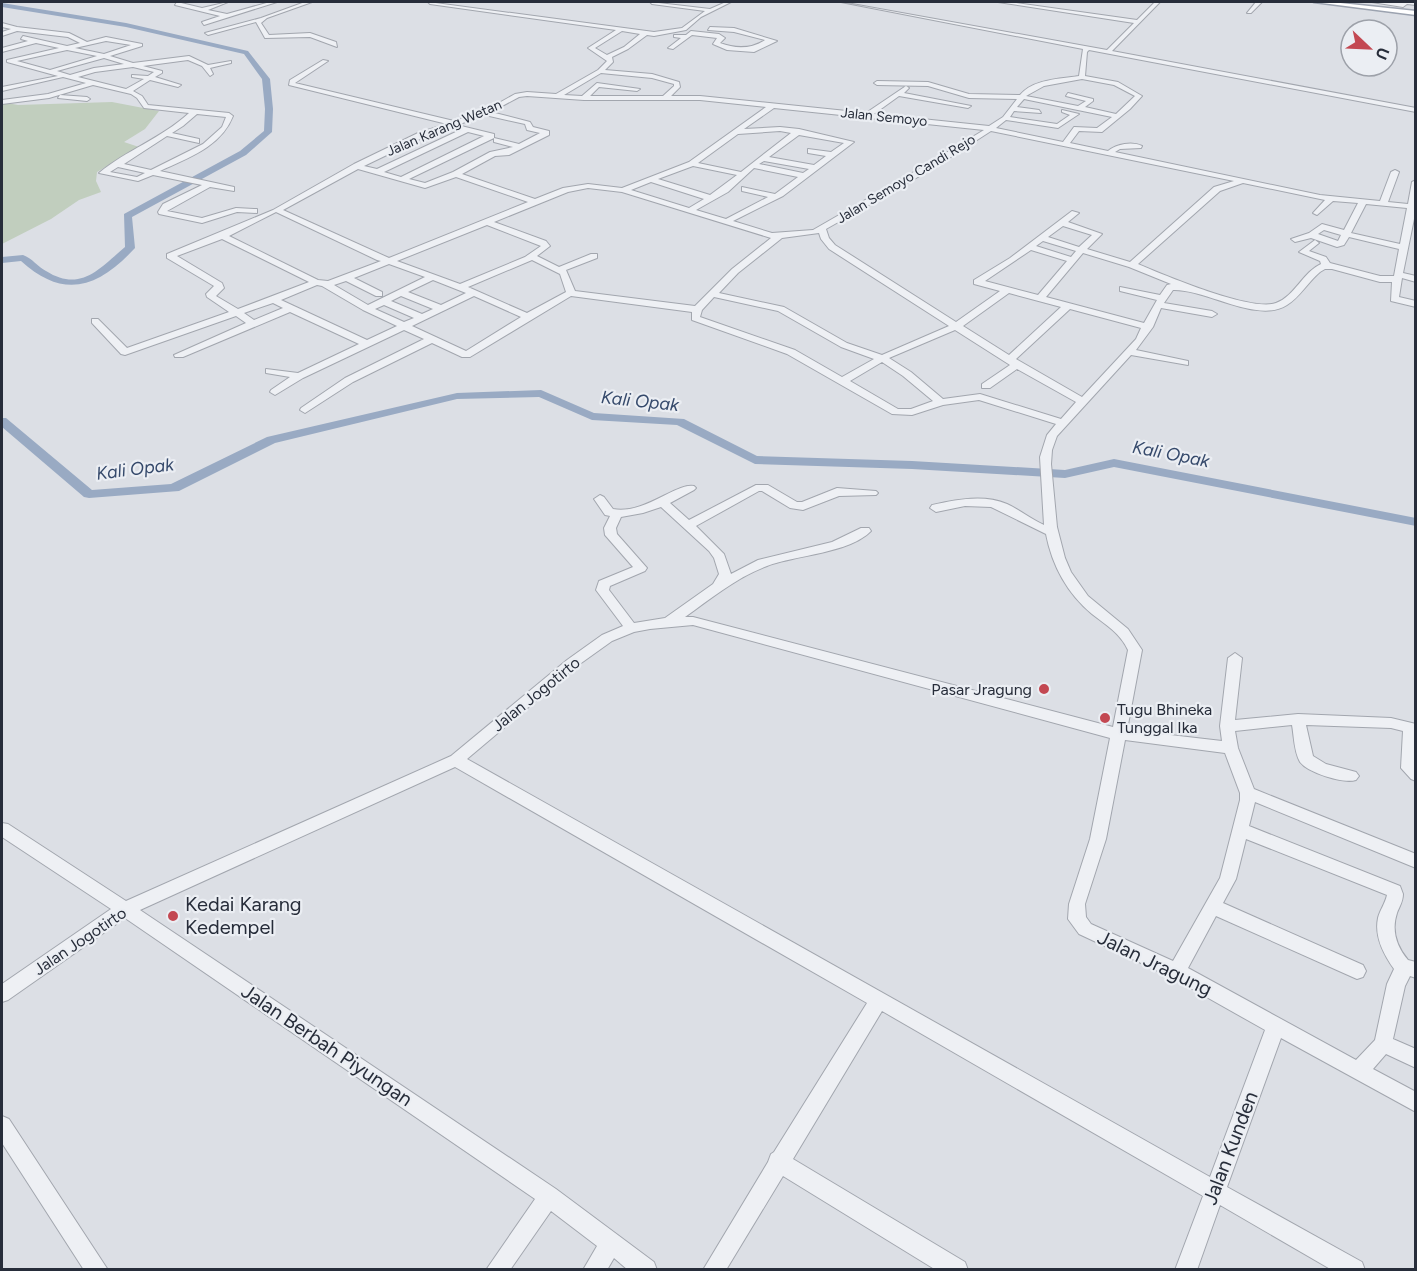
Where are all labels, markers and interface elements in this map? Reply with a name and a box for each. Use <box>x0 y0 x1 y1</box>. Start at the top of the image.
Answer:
north arrow <box>1339 18 1399 78</box>
text: U <box>1371 45 1393 63</box>
street label: Jalan Karang Wetan <box>384 96 504 160</box>
street label: Jalan Semoyo <box>840 104 928 130</box>
street label: Jalan Semoyo Candi Rejo <box>833 131 979 227</box>
water label: Kali Opak <box>600 386 681 416</box>
water label: Kali Opak <box>1131 436 1213 472</box>
water label: Kali Opak <box>95 453 176 485</box>
street label: Jalan Jogotirto <box>488 653 584 735</box>
place label: Pasar Jragung <box>931 680 1032 699</box>
marker: Pasar Jragung <box>1037 682 1051 696</box>
place label: Tugu Bhineka Tunggal Ika <box>1117 700 1212 737</box>
marker: Tugu Bhineka Tunggal Ika <box>1098 711 1112 725</box>
place label: Kedai Karang Kedempel <box>185 892 302 939</box>
street label: Jalan Jogotirto <box>30 903 130 979</box>
marker: Kedai Karang Kedempel <box>166 909 180 923</box>
street label: Jalan Jragung <box>1094 925 1216 1001</box>
street label: Jalan Berbah Piyungan <box>237 979 417 1111</box>
street label: Jalan Kunden <box>1197 1088 1263 1208</box>

